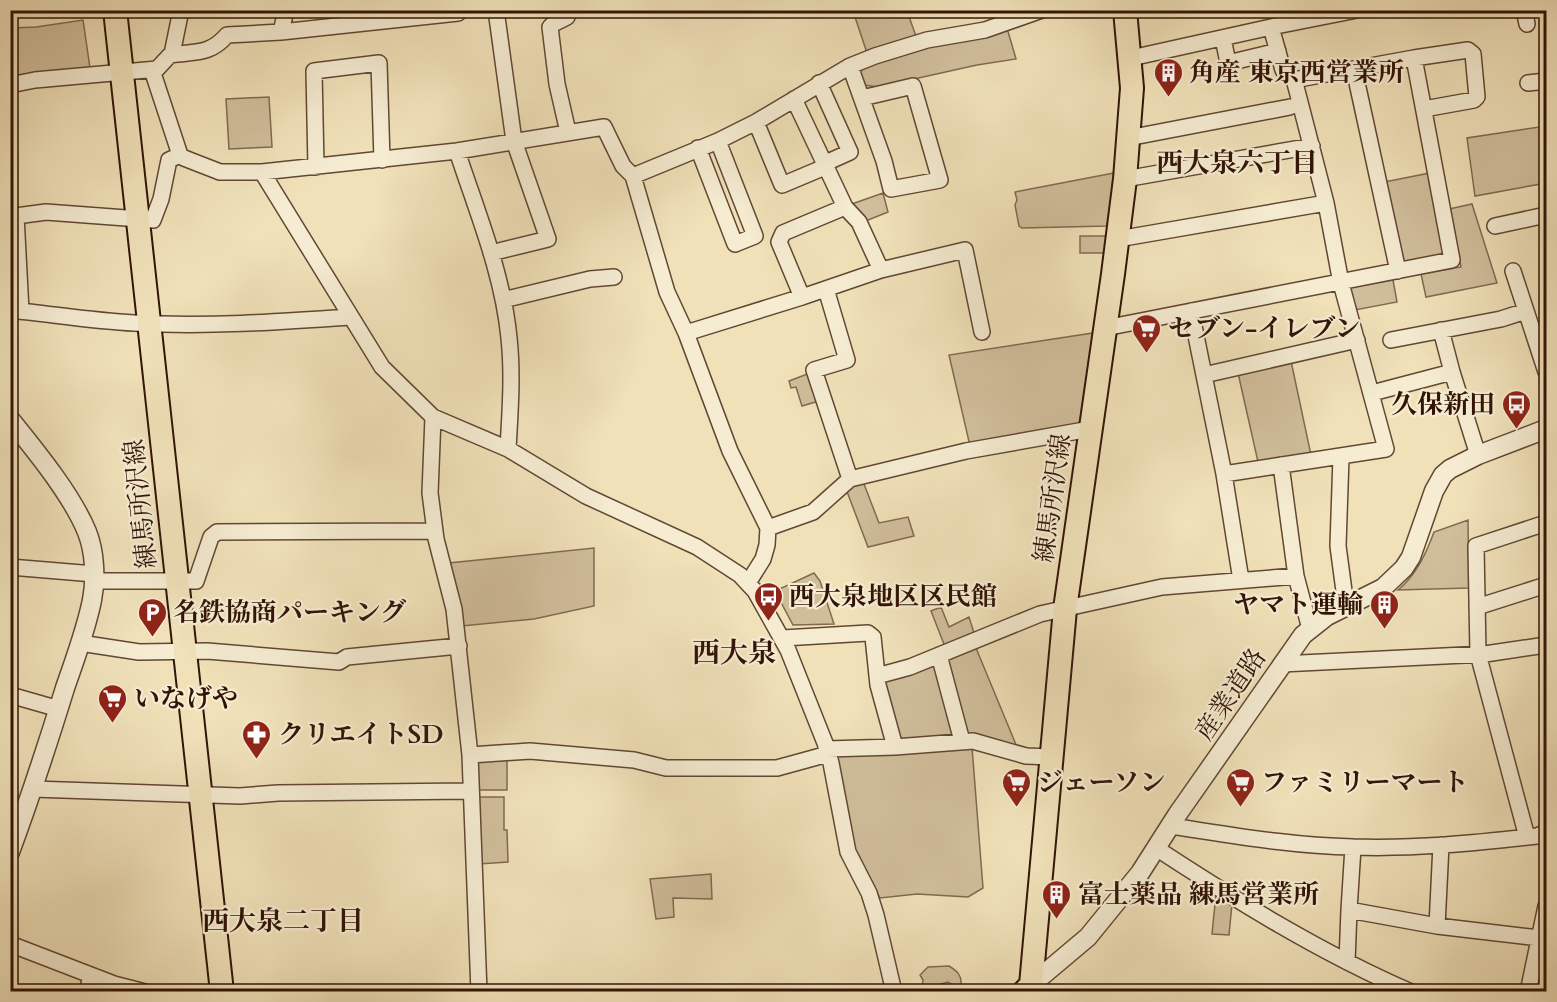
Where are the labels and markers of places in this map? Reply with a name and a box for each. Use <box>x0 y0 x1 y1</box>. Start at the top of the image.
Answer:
place label: 角産 東京西営業所 <box>1189 55 1404 90</box>
building icon: 角産 東京西営業所 <box>1152 56 1184 98</box>
place label: セブン-イレブン <box>1168 311 1360 346</box>
supermarket icon: セブン-イレブン <box>1131 312 1163 354</box>
place label: 久保新田 <box>1391 387 1495 422</box>
bus stop icon: 久保新田 <box>1500 388 1532 430</box>
place label: 西大泉地区区民館 <box>789 579 997 614</box>
bus stop icon: 西大泉地区区民館 <box>752 580 784 622</box>
place label: ヤマト運輸 <box>1233 587 1363 622</box>
building icon: ヤマト運輸 <box>1368 588 1400 630</box>
place label: 名鉄協商パーキング <box>173 595 406 630</box>
parking icon: 名鉄協商パーキング <box>136 596 168 638</box>
place label: いなげや <box>134 681 238 716</box>
supermarket icon: いなげや <box>97 682 129 724</box>
place label: クリエイトSD <box>278 717 444 752</box>
pharmacy icon: クリエイトSD <box>241 718 273 760</box>
place label: ジェーソン <box>1037 765 1165 800</box>
place label: ファミリーマート <box>1261 765 1468 800</box>
supermarket icon: ジェーソン <box>1000 766 1032 808</box>
supermarket icon: ファミリーマート <box>1224 766 1256 808</box>
place label: 富士薬品 練馬営業所 <box>1078 877 1319 912</box>
building icon: 富士薬品 練馬営業所 <box>1041 878 1073 920</box>

